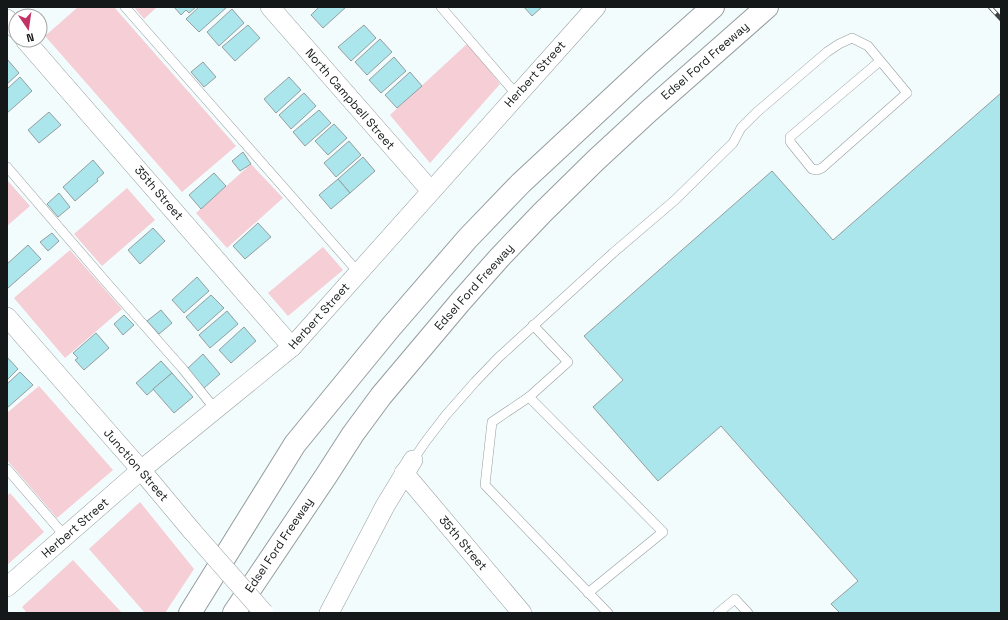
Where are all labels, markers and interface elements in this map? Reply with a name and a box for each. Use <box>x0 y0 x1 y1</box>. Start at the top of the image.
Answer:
north arrow <box>8 8 48 48</box>
street label: Edsel Ford Freeway <box>658 18 752 104</box>
text: N <box>25 30 35 45</box>
street label: Herbert Street <box>501 37 569 111</box>
street label: North Campbell Street <box>302 45 398 153</box>
street label: 35th Street <box>131 162 187 224</box>
street label: Edsel Ford Freeway <box>431 240 517 334</box>
street label: Herbert Street <box>285 279 353 353</box>
street label: Junction Street <box>100 425 172 505</box>
street label: Herbert Street <box>38 494 112 562</box>
street label: Edsel Ford Freeway <box>241 494 317 596</box>
street label: 35th Street <box>435 512 491 574</box>

